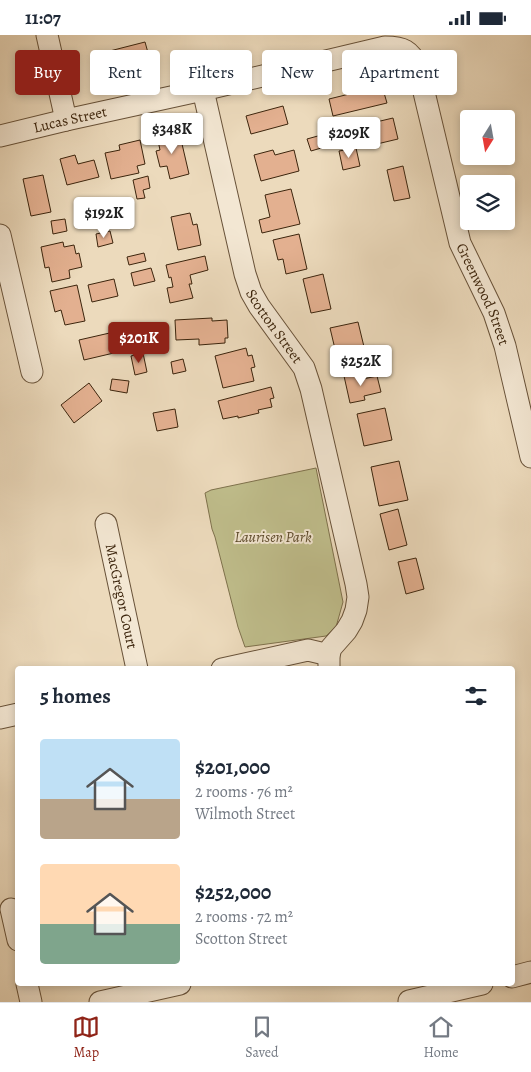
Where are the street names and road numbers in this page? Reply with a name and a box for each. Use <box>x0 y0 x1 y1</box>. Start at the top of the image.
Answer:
street label: Lucas Street <box>31 101 109 138</box>
street label: Greenwood Street <box>451 240 514 348</box>
street label: Scotton Street <box>241 285 307 367</box>
street label: MacGregor Court <box>101 542 142 651</box>

